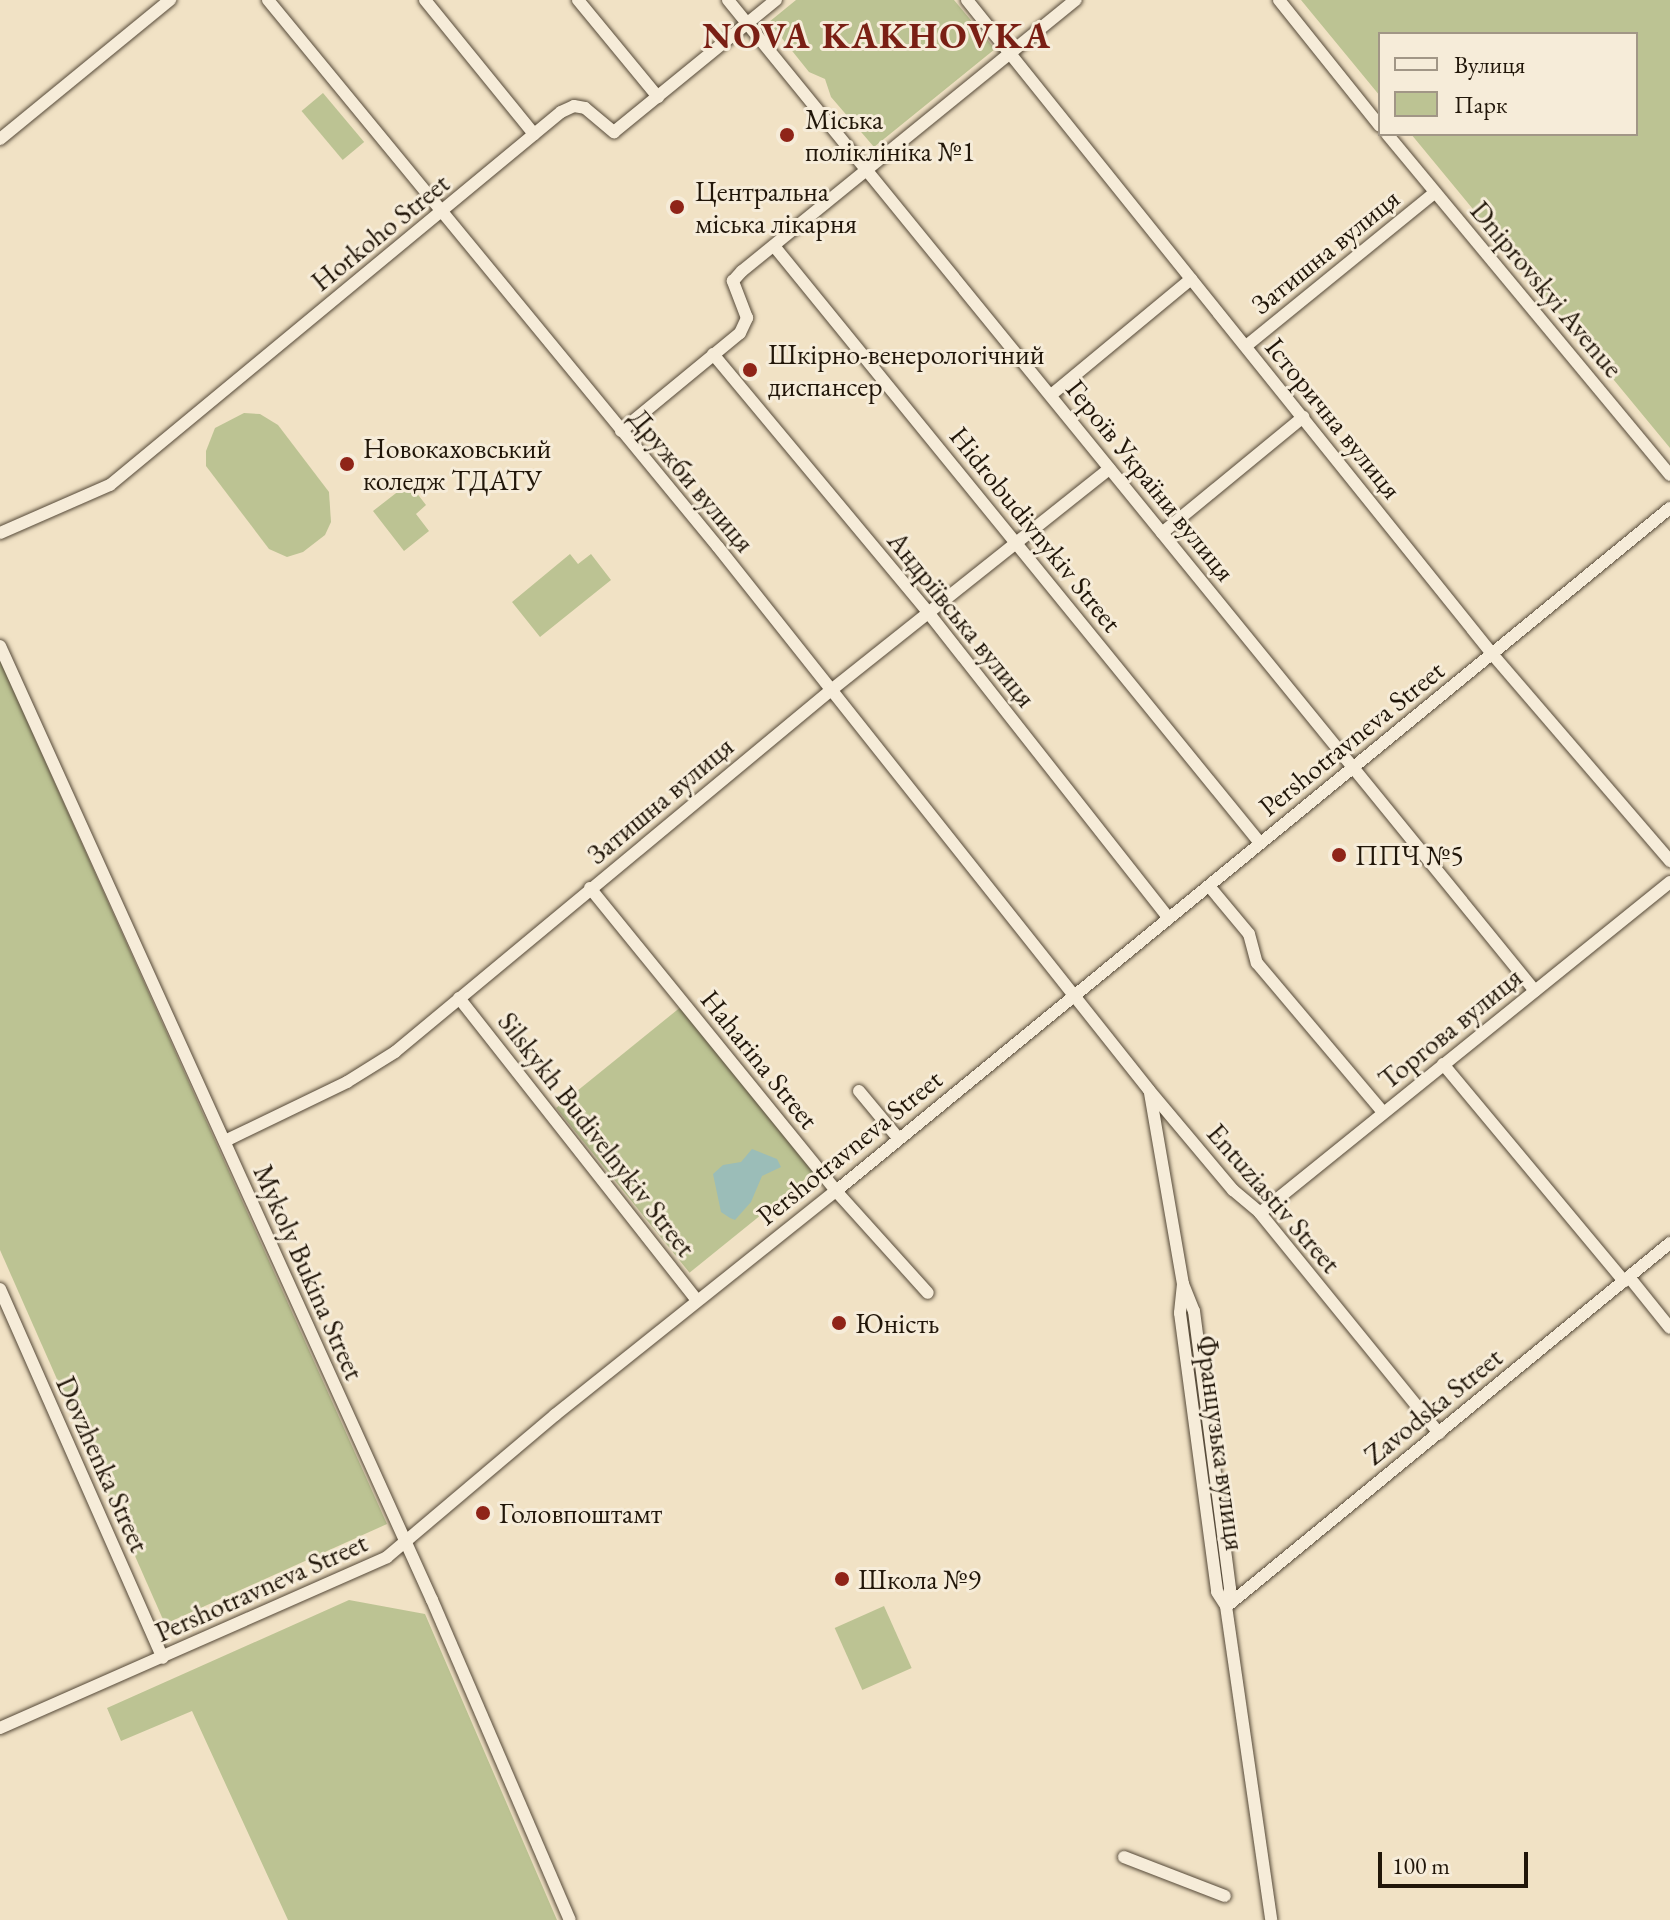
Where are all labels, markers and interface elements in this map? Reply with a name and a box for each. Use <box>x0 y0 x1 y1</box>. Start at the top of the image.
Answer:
district label: NOVA KAKHOVKA <box>702 14 1052 58</box>
legend <box>1378 32 1638 136</box>
text: Вулиця <box>1454 49 1525 80</box>
text: Парк <box>1454 89 1507 120</box>
place label: Міська поліклініка №1 <box>805 102 975 168</box>
marker: Міська поліклініка №1 <box>776 124 798 146</box>
street label: Horkoho Street <box>304 166 456 298</box>
place label: Центральна міська лікарня <box>695 174 857 240</box>
street label: Затишна вулиця <box>1244 181 1406 321</box>
street label: Dniprovskyi Avenue <box>1464 194 1630 384</box>
marker: Центральна міська лікарня <box>666 196 688 218</box>
street label: Історична вулиця <box>1259 331 1409 505</box>
place label: Шкірно-венерологічний диспансер <box>768 337 1045 403</box>
marker: Шкірно-венерологічний диспансер <box>739 359 761 381</box>
street label: Героїв України вулиця <box>1059 372 1243 588</box>
street label: Дружби вулиця <box>622 401 762 559</box>
street label: Hidrobudivnykiv Street <box>943 419 1129 639</box>
place label: Новокаховський коледж ТДАТУ <box>363 431 551 497</box>
marker: Новокаховський коледж ТДАТУ <box>338 455 356 473</box>
street label: Андріївська вулиця <box>881 524 1043 714</box>
street label: Pershotravneva Street <box>1252 653 1450 823</box>
street label: Затишна вулиця <box>580 729 740 871</box>
place label: ППЧ №5 <box>1355 838 1464 872</box>
marker: ППЧ №5 <box>1330 846 1348 864</box>
street label: Торгова вулиця <box>1372 960 1528 1096</box>
street label: Haharina Street <box>694 983 826 1135</box>
street label: Silskykh Budivelnykiv Street <box>491 1005 703 1263</box>
street label: Pershotravneva Street <box>750 1062 948 1232</box>
street label: Entuziastiv Street <box>1200 1116 1348 1280</box>
street label: Mykoly Bukina Street <box>247 1159 371 1385</box>
place label: Юність <box>855 1306 939 1340</box>
marker: Юність <box>830 1314 848 1332</box>
street label: Французька вулиця <box>1189 1333 1253 1553</box>
street label: Zavodska Street <box>1357 1340 1509 1472</box>
street label: Dovzhenka Street <box>49 1371 157 1557</box>
place label: Головпоштамт <box>499 1496 662 1530</box>
marker: Головпоштамт <box>474 1504 492 1522</box>
street label: Pershotravneva Street <box>150 1525 372 1649</box>
place label: Школа №9 <box>858 1562 981 1596</box>
marker: Школа №9 <box>833 1570 851 1588</box>
scale bar <box>1382 1836 1532 1886</box>
text: 100 m <box>1392 1850 1450 1881</box>

